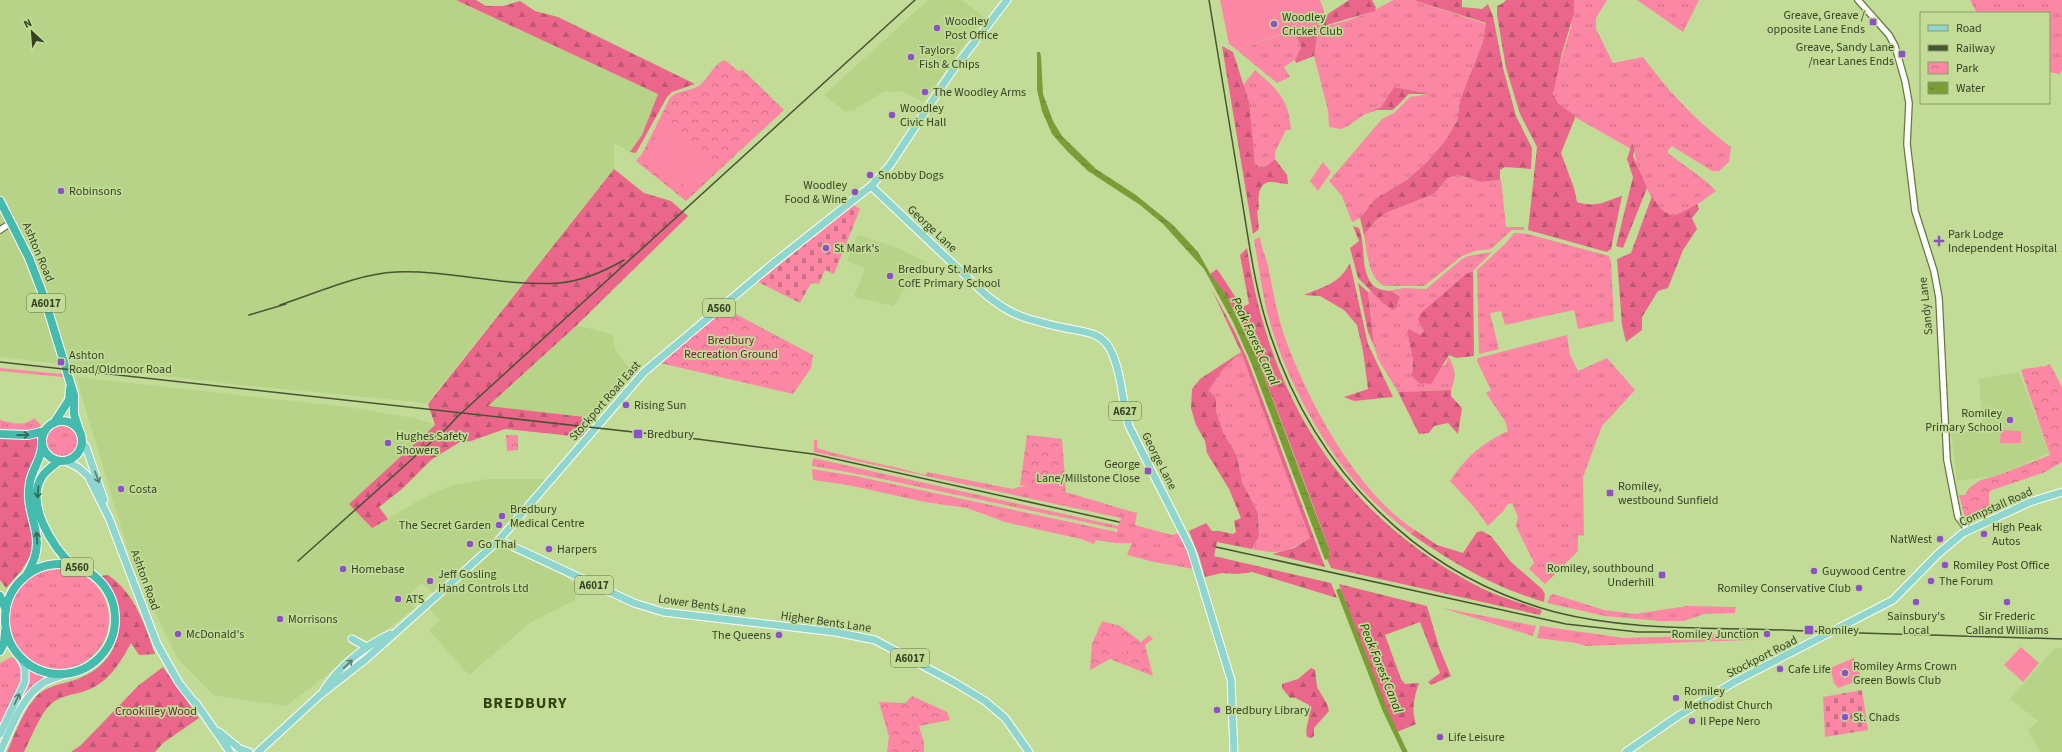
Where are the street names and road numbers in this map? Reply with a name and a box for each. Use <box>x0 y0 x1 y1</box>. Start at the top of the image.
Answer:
street label: George Lane <box>903 201 961 257</box>
street label: Ashton Road <box>18 219 58 285</box>
street label: Sandy Lane <box>1915 276 1937 336</box>
road number: A6017 <box>27 294 65 312</box>
road number: A560 <box>703 299 735 317</box>
street label: Stockport Road East <box>565 357 645 445</box>
road number: A627 <box>1109 402 1141 420</box>
street label: George Lane <box>1137 429 1181 493</box>
street label: Compstall Road <box>1957 483 2035 531</box>
street label: Ashton Road <box>126 547 164 613</box>
road number: A560 <box>61 558 93 576</box>
road number: A6017 <box>575 576 613 594</box>
street label: Lower Bents Lane <box>657 590 747 620</box>
street label: Higher Bents Lane <box>780 607 872 637</box>
street label: Stockport Road <box>1724 632 1800 682</box>
road number: A6017 <box>891 649 929 667</box>

